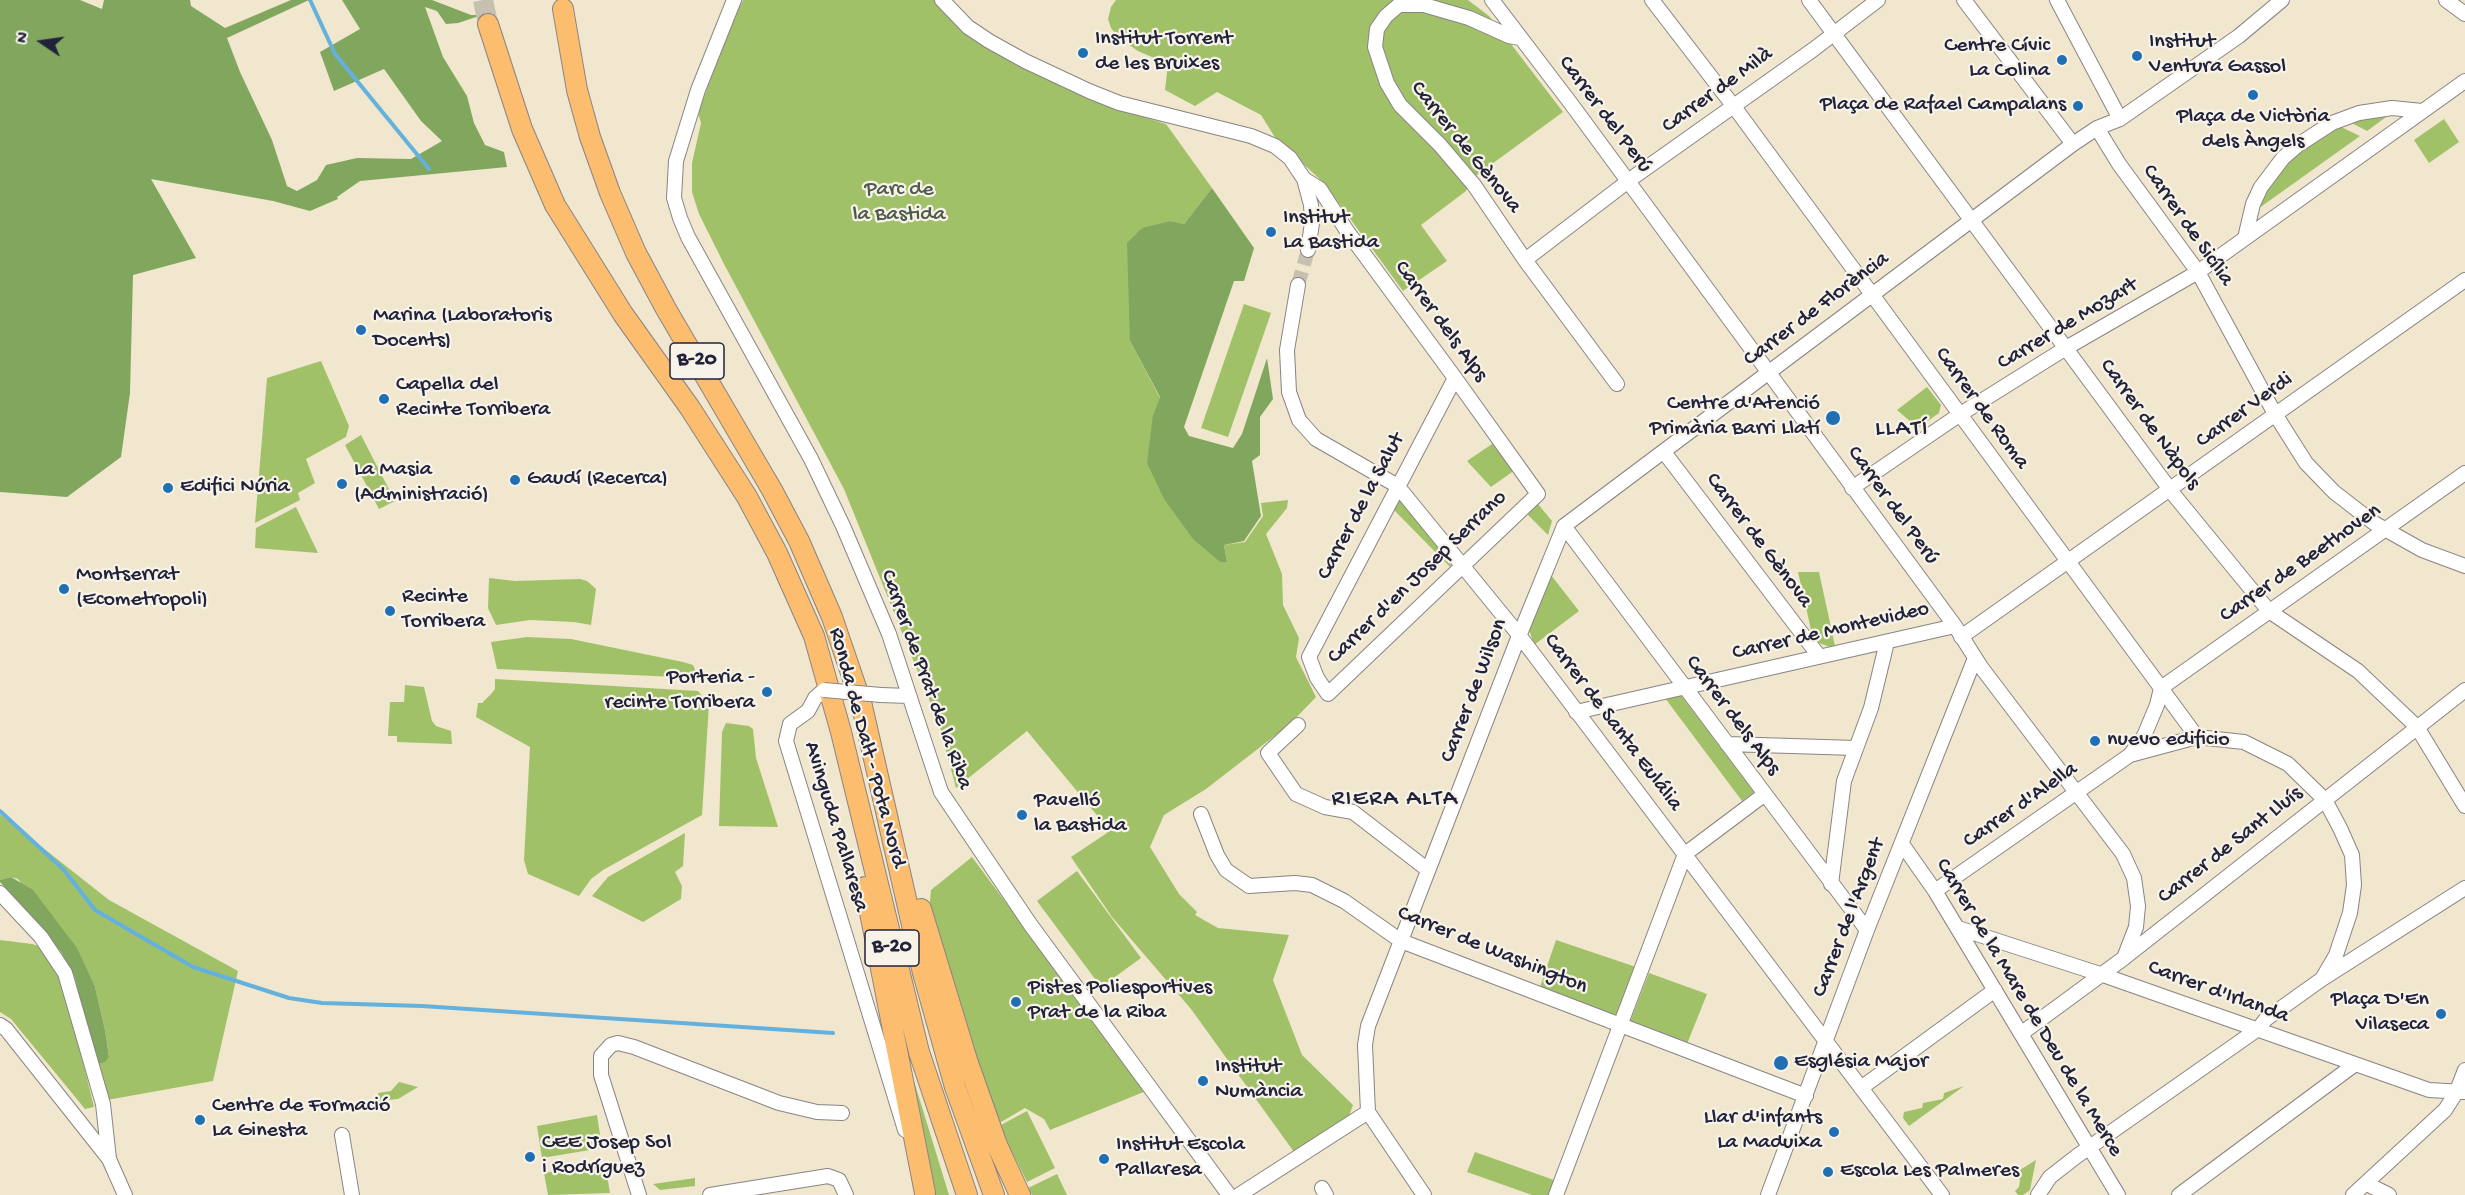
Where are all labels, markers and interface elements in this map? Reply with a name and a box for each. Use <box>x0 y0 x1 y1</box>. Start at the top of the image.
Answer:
north arrow <box>12 12 72 72</box>
place label: Institut Torrent de les Bruixes <box>1095 27 1232 78</box>
place label: Institut Ventura Gassol <box>2149 30 2286 82</box>
text: N <box>14 31 34 45</box>
place label: Centre Cívic La Colina <box>1944 34 2050 86</box>
street label: Carrer de Milà <box>1657 42 1779 140</box>
marker: Institut Torrent de les Bruixes <box>1076 46 1090 60</box>
marker: Institut Ventura Gassol <box>2130 49 2144 63</box>
street label: Carrer del Perú <box>1551 51 1657 179</box>
marker: Centre Cívic La Colina <box>2055 53 2069 67</box>
street label: Carrer de Gènova <box>1404 77 1526 219</box>
marker: Plaça de Victòria dels Àngels <box>2246 88 2260 102</box>
place label: Plaça de Rafael Campalans <box>1820 93 2066 119</box>
marker: Plaça de Rafael Campalans <box>2071 99 2085 113</box>
place label: Plaça de Victòria dels Àngels <box>2176 105 2330 156</box>
street label: Carrer de Sicília <box>2135 160 2239 292</box>
park label: Parc de la Bastida <box>853 178 945 230</box>
place label: Institut La Bastida <box>1283 206 1379 258</box>
marker: Institut La Bastida <box>1264 225 1278 239</box>
street label: Carrer de Florència <box>1739 247 1895 373</box>
street label: Carrer dels Alps <box>1387 256 1493 388</box>
street label: Carrer de Mozart <box>1993 273 2143 377</box>
place label: Marina (Laboratoris Docents) <box>373 304 552 356</box>
marker: Marina (Laboratoris Docents) <box>354 323 368 337</box>
road number: B-20 <box>670 343 724 379</box>
street label: Carrer de Roma <box>1928 343 2034 475</box>
street label: Carrer de Nàpols <box>2093 354 2205 496</box>
street label: Carrer Verdi <box>2191 367 2299 455</box>
place label: Capella del Recinte Torribera <box>396 373 550 424</box>
marker: Capella del Recinte Torribera <box>377 392 391 406</box>
place label: Centre d'Atenció Primària Barri Llatí <box>1650 392 1820 444</box>
marker: Centre d'Atenció Primària Barri Llatí <box>1824 409 1842 427</box>
district label: LLATÍ <box>1875 416 1929 444</box>
street label: Carrer de la Salut <box>1312 429 1412 585</box>
street label: Carrer del Perú <box>1840 442 1944 570</box>
place label: La Masia (Administració) <box>354 458 489 510</box>
place label: Gaudí (Recerca) <box>527 467 668 493</box>
street label: Carrer de Gènova <box>1699 468 1817 614</box>
marker: Gaudí (Recerca) <box>508 473 522 487</box>
place label: Edifici Núria <box>180 475 290 501</box>
marker: La Masia (Administració) <box>335 477 349 491</box>
marker: Edifici Núria <box>161 481 175 495</box>
street label: Carrer d'en Josep Serrano <box>1323 485 1513 671</box>
street label: Carrer de Beethoven <box>2215 498 2387 630</box>
place label: Montserrat (Ecometropoli) <box>76 563 208 614</box>
street label: Carrer de Prat de la Riba <box>873 567 977 793</box>
marker: Montserrat (Ecometropoli) <box>57 582 71 596</box>
place label: Recinte Torribera <box>402 585 485 636</box>
street label: Carrer de Montevideo <box>1730 597 1932 667</box>
marker: Recinte Torribera <box>383 604 397 618</box>
street label: Carrer de Wilson <box>1435 615 1515 767</box>
street label: Ronda de Dalt - Pota Nord <box>821 625 911 871</box>
street label: Carrer de Santa Eulália <box>1537 629 1687 817</box>
street label: Carrer dels Alps <box>1678 651 1786 781</box>
place label: Porteria - recinte Torribera <box>604 666 755 718</box>
marker: Porteria - recinte Torribera <box>760 685 774 699</box>
place label: nuevo edificio <box>2107 728 2230 754</box>
marker: nuevo edificio <box>2088 734 2102 748</box>
street label: Avinguda Pallaresa <box>797 739 873 915</box>
street label: Carrer d'Alella <box>1959 757 2083 855</box>
street label: Carrer de Sant Lluís <box>2153 781 2309 911</box>
district label: RIERA ALTA <box>1331 786 1459 814</box>
place label: Pavelló la Bastida <box>1034 789 1127 840</box>
marker: Pavelló la Bastida <box>1015 808 1029 822</box>
street label: Carrer de l'Argent <box>1808 835 1892 1001</box>
street label: Carrer de la Mare de Deu de la Merce <box>1928 854 2128 1162</box>
street label: Carrer de Washington <box>1393 901 1591 1001</box>
road number: B-20 <box>865 930 919 966</box>
street label: Carrer d'Irlanda <box>2144 955 2292 1031</box>
place label: Pistes Poliesportives Prat de la Riba <box>1028 976 1212 1028</box>
place label: Plaça D'En Vilaseca <box>2331 988 2429 1040</box>
marker: Pistes Poliesportives Prat de la Riba <box>1009 995 1023 1009</box>
marker: Plaça D'En Vilaseca <box>2434 1007 2448 1021</box>
place label: Església Major <box>1794 1050 1928 1076</box>
marker: Església Major <box>1772 1054 1790 1072</box>
place label: Institut Numància <box>1215 1055 1302 1106</box>
marker: Institut Numància <box>1196 1074 1210 1088</box>
place label: Centre de Formació La Ginesta <box>212 1094 390 1146</box>
place label: Llar d'infants La Maduixa <box>1704 1106 1822 1158</box>
marker: Centre de Formació La Ginesta <box>193 1113 207 1127</box>
marker: Llar d'infants La Maduixa <box>1827 1125 1841 1139</box>
place label: CEE Josep Sol i Rodríguez <box>542 1131 672 1182</box>
place label: Institut Escola Pallaresa <box>1116 1133 1245 1184</box>
marker: CEE Josep Sol i Rodríguez <box>523 1150 537 1164</box>
marker: Institut Escola Pallaresa <box>1097 1152 1111 1166</box>
place label: Escola Les Palmeres <box>1840 1159 2019 1185</box>
marker: Escola Les Palmeres <box>1821 1165 1835 1179</box>

